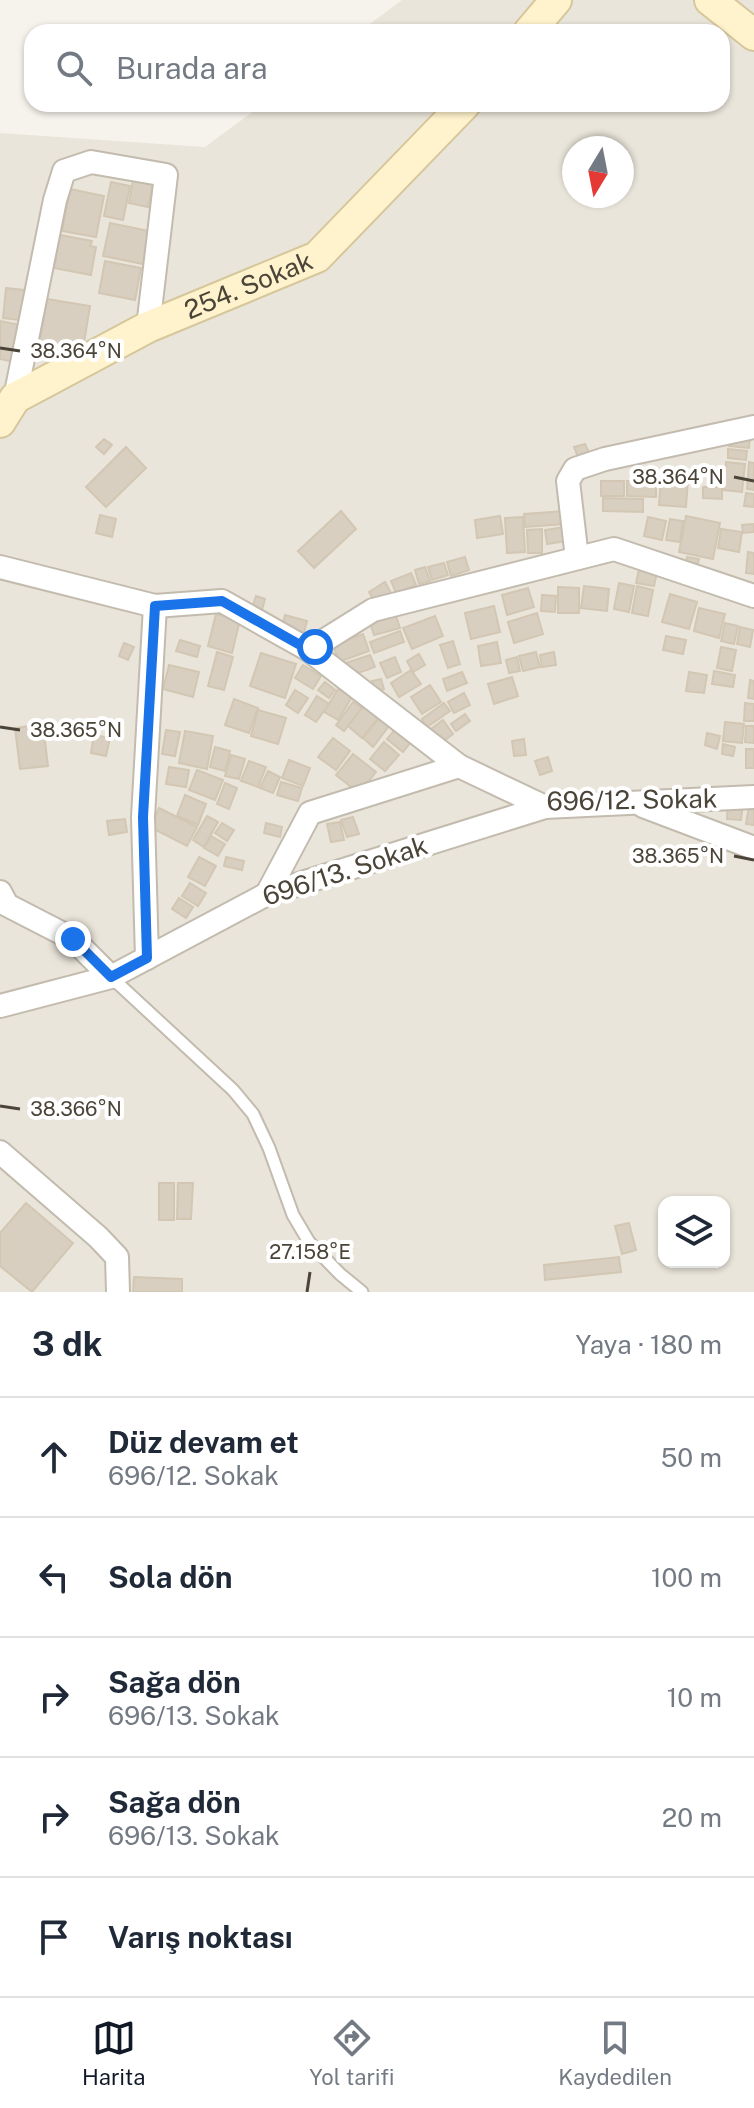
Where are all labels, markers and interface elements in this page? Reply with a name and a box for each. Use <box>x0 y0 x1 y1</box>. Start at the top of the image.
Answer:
search box <box>24 24 730 112</box>
icon: search <box>52 46 96 90</box>
text: Burada ara <box>116 50 268 86</box>
north arrow <box>562 136 634 208</box>
street label: 254. Sokak <box>180 245 317 325</box>
text: 38.364°N <box>30 339 122 363</box>
text: 38.364°N <box>632 465 724 489</box>
route start <box>297 629 333 665</box>
text: 38.365°N <box>30 718 122 742</box>
street label: 696/12. Sokak <box>546 783 718 816</box>
street label: 696/13. Sokak <box>258 829 431 912</box>
text: 38.365°N <box>632 844 724 868</box>
route end <box>55 921 91 957</box>
text: 38.366°N <box>30 1097 122 1121</box>
map controls <box>658 1196 730 1268</box>
button: layers <box>658 1196 730 1268</box>
text: 27.158°E <box>269 1240 351 1264</box>
text: 3 dk <box>32 1324 103 1364</box>
text: Yaya · 180 m <box>576 1329 722 1360</box>
text: Düz devam et <box>108 1424 299 1460</box>
icon: ahead <box>32 1435 76 1479</box>
text: 50 m <box>661 1442 722 1473</box>
text: 696/12. Sokak <box>108 1460 279 1491</box>
icon: left <box>32 1555 76 1599</box>
text: Sola dön <box>108 1559 232 1595</box>
text: 100 m <box>651 1562 722 1593</box>
text: Sağa dön <box>108 1664 241 1700</box>
icon: right <box>32 1675 76 1719</box>
text: 10 m <box>667 1682 722 1713</box>
text: 696/13. Sokak <box>108 1700 280 1731</box>
text: Sağa dön <box>108 1784 241 1820</box>
icon: right <box>32 1795 76 1839</box>
text: 20 m <box>662 1802 722 1833</box>
text: 696/13. Sokak <box>108 1820 280 1851</box>
icon: arrive <box>32 1915 76 1959</box>
text: Varış noktası <box>108 1919 293 1955</box>
tab: Harita <box>82 2016 145 2090</box>
tab: Yol tarifi <box>309 2016 394 2090</box>
tab: Kaydedilen <box>558 2016 672 2090</box>

